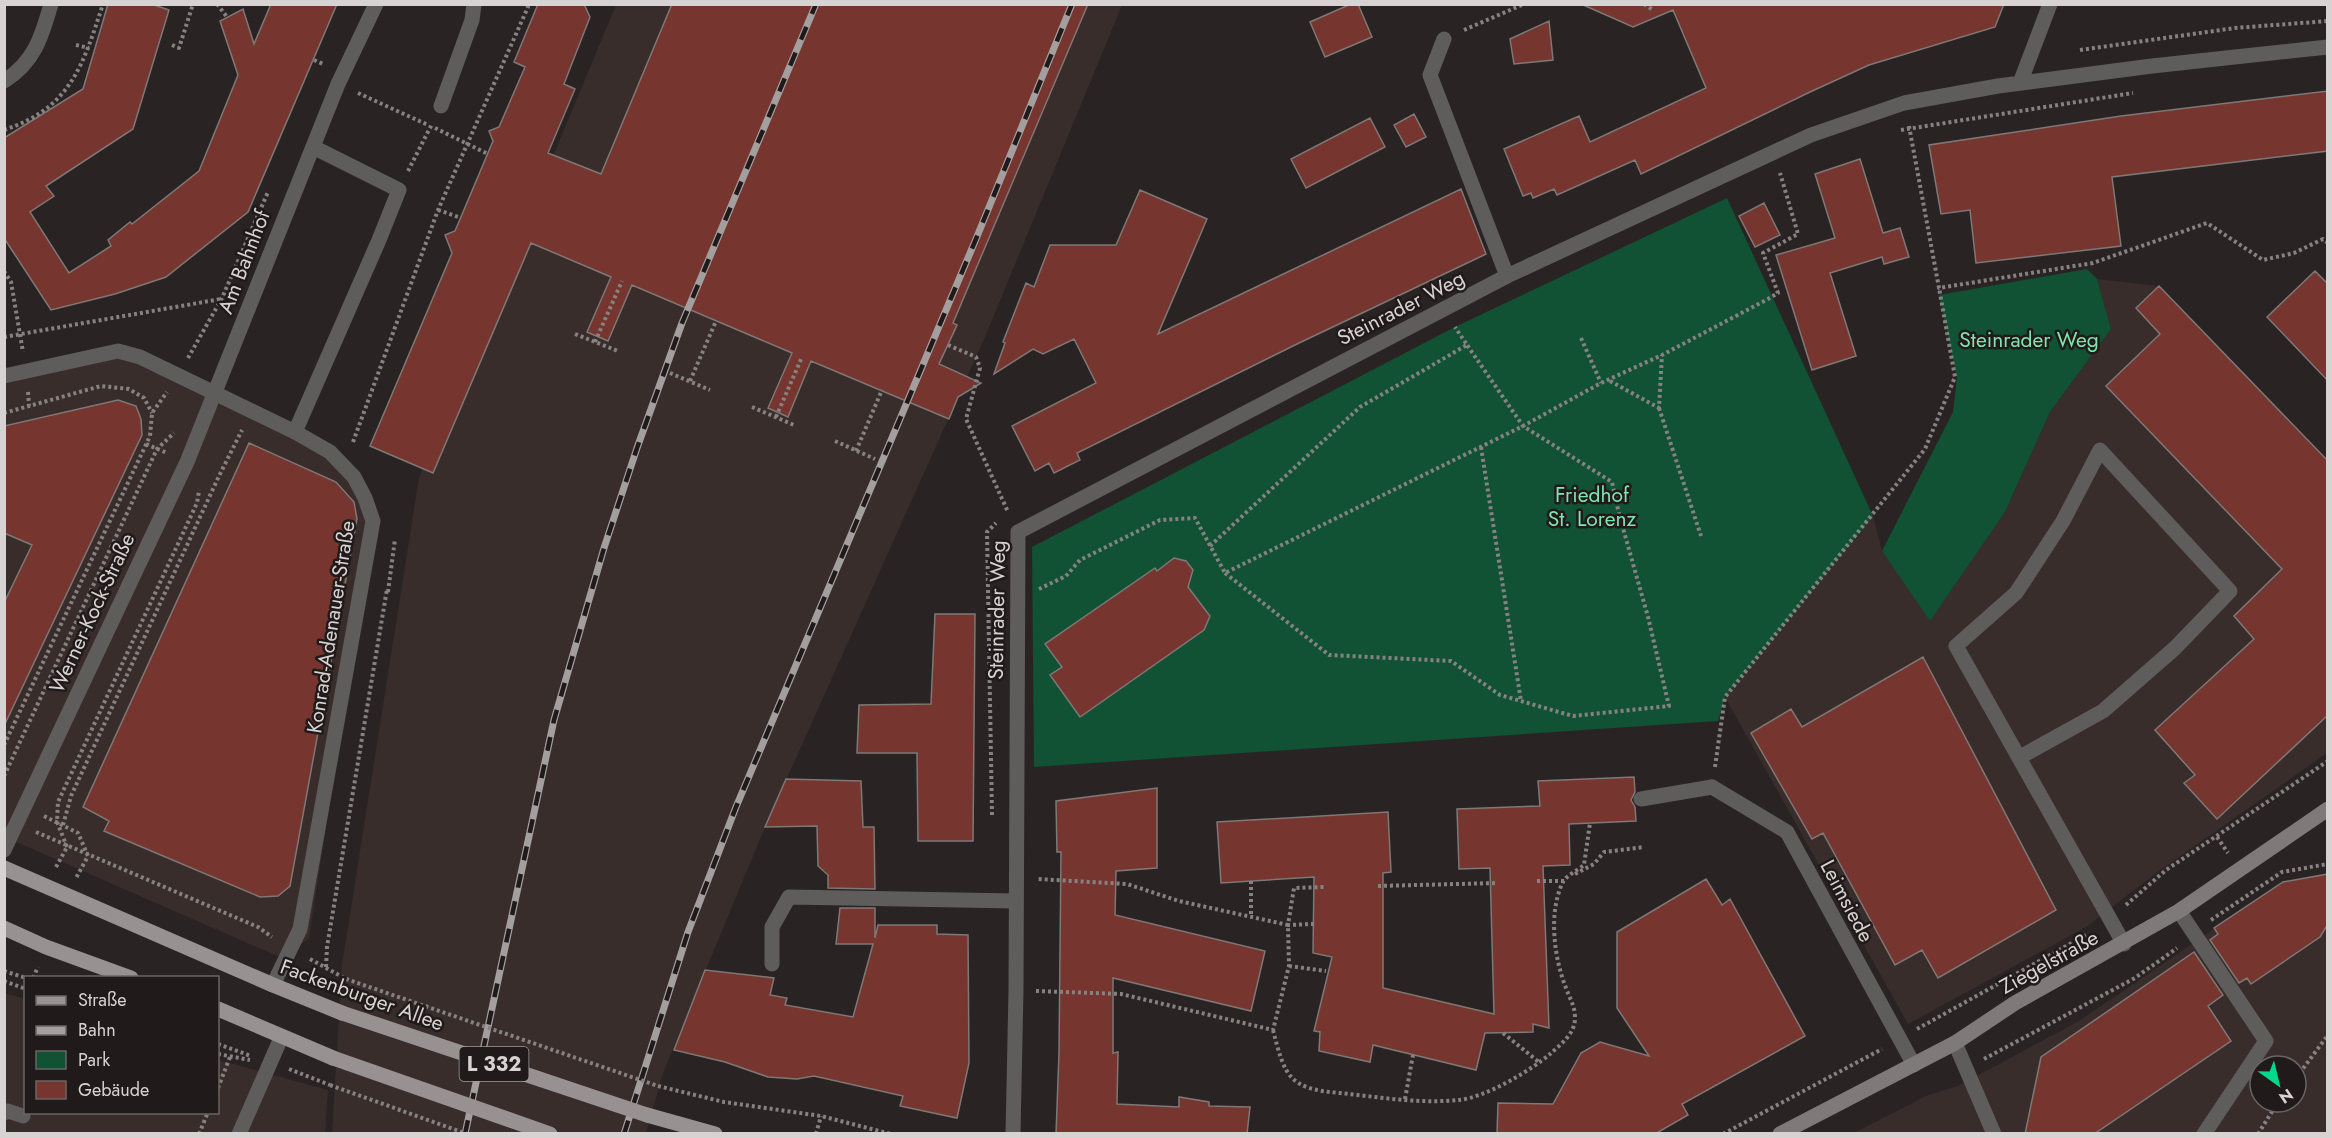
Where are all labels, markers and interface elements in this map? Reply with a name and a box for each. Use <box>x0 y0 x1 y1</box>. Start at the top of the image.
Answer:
street label: Am Bahnhof <box>210 205 278 318</box>
street label: Steinrader Weg <box>1332 263 1470 353</box>
park label: Steinrader Weg <box>1959 325 2099 355</box>
park label: Friedhof St. Lorenz <box>1548 480 1637 534</box>
street label: Konrad-Adenauer-Straße <box>299 518 363 736</box>
street label: Werner-Kock-Straße <box>42 528 142 698</box>
street label: Steinrader Weg <box>981 540 1013 680</box>
street label: Leimsiede <box>1813 854 1881 948</box>
street label: Ziegelstraße <box>1994 922 2104 1001</box>
street label: Fackenburger Allee <box>276 951 448 1039</box>
legend <box>24 976 219 1114</box>
text: Straße <box>78 987 126 1013</box>
text: Bahn <box>78 1017 116 1043</box>
text: Park <box>78 1047 110 1073</box>
road number: L 332 <box>460 1047 528 1081</box>
north arrow <box>2248 1054 2308 1114</box>
text: Gebäude <box>78 1077 149 1103</box>
text: N <box>2274 1083 2298 1109</box>

